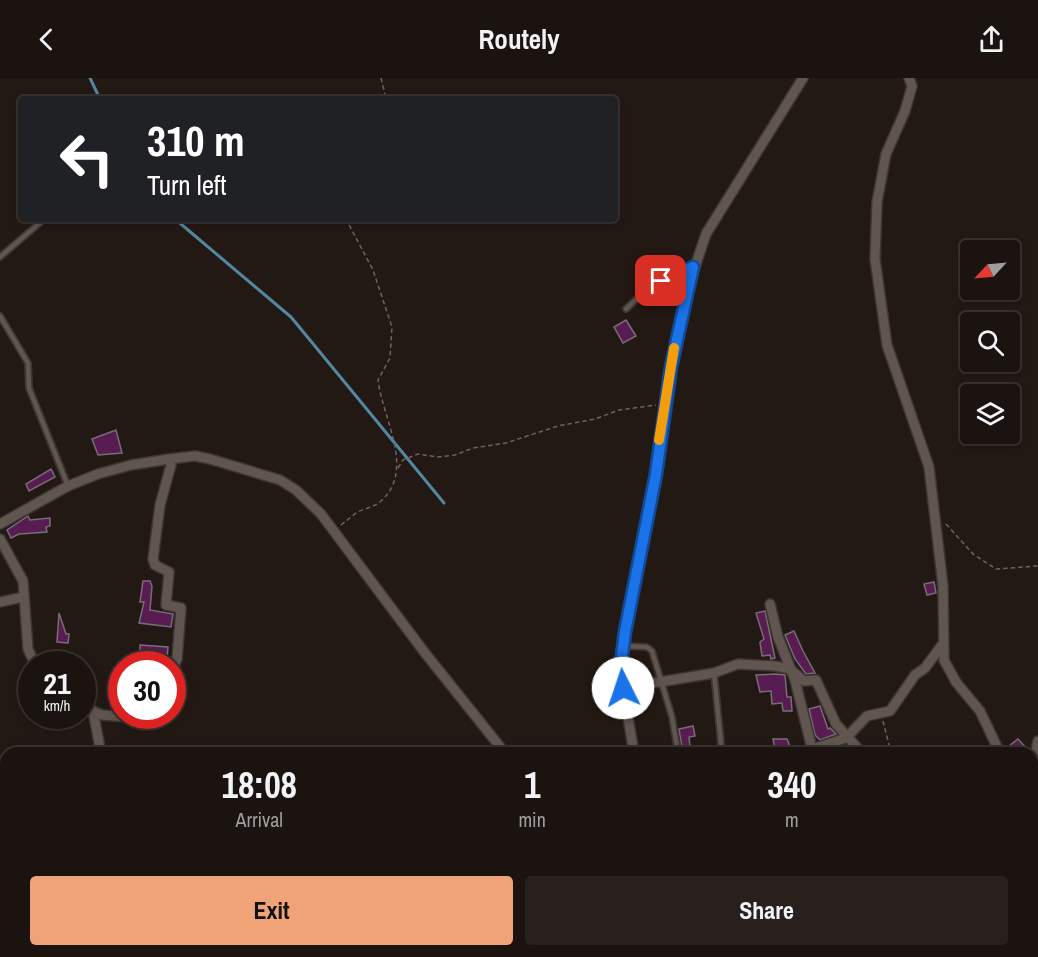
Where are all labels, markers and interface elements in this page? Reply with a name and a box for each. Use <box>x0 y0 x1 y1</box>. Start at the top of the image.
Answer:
text: Routely <box>478 21 560 57</box>
icon: back <box>30 23 63 56</box>
icon: share <box>975 23 1008 56</box>
text: 310 m <box>147 113 245 169</box>
icon: left <box>48 120 126 198</box>
text: Turn left <box>147 167 226 203</box>
north arrow <box>960 240 1020 300</box>
map controls <box>960 240 1020 444</box>
pin <box>635 255 686 306</box>
icon: arrive <box>644 264 677 297</box>
button: search <box>960 312 1020 372</box>
button: layers <box>960 384 1020 444</box>
speed limit sign: 30 <box>108 651 186 729</box>
position arrow <box>591 656 655 720</box>
text: 21 <box>43 663 71 703</box>
text: km/h <box>44 695 70 716</box>
text: 18:08 <box>221 761 297 809</box>
text: 1 <box>524 761 540 809</box>
text: 340 <box>767 761 817 809</box>
text: Arrival <box>236 806 283 833</box>
text: min <box>518 806 546 833</box>
text: m <box>785 806 799 833</box>
button: Exit <box>30 876 513 945</box>
button: Share <box>525 876 1008 945</box>

